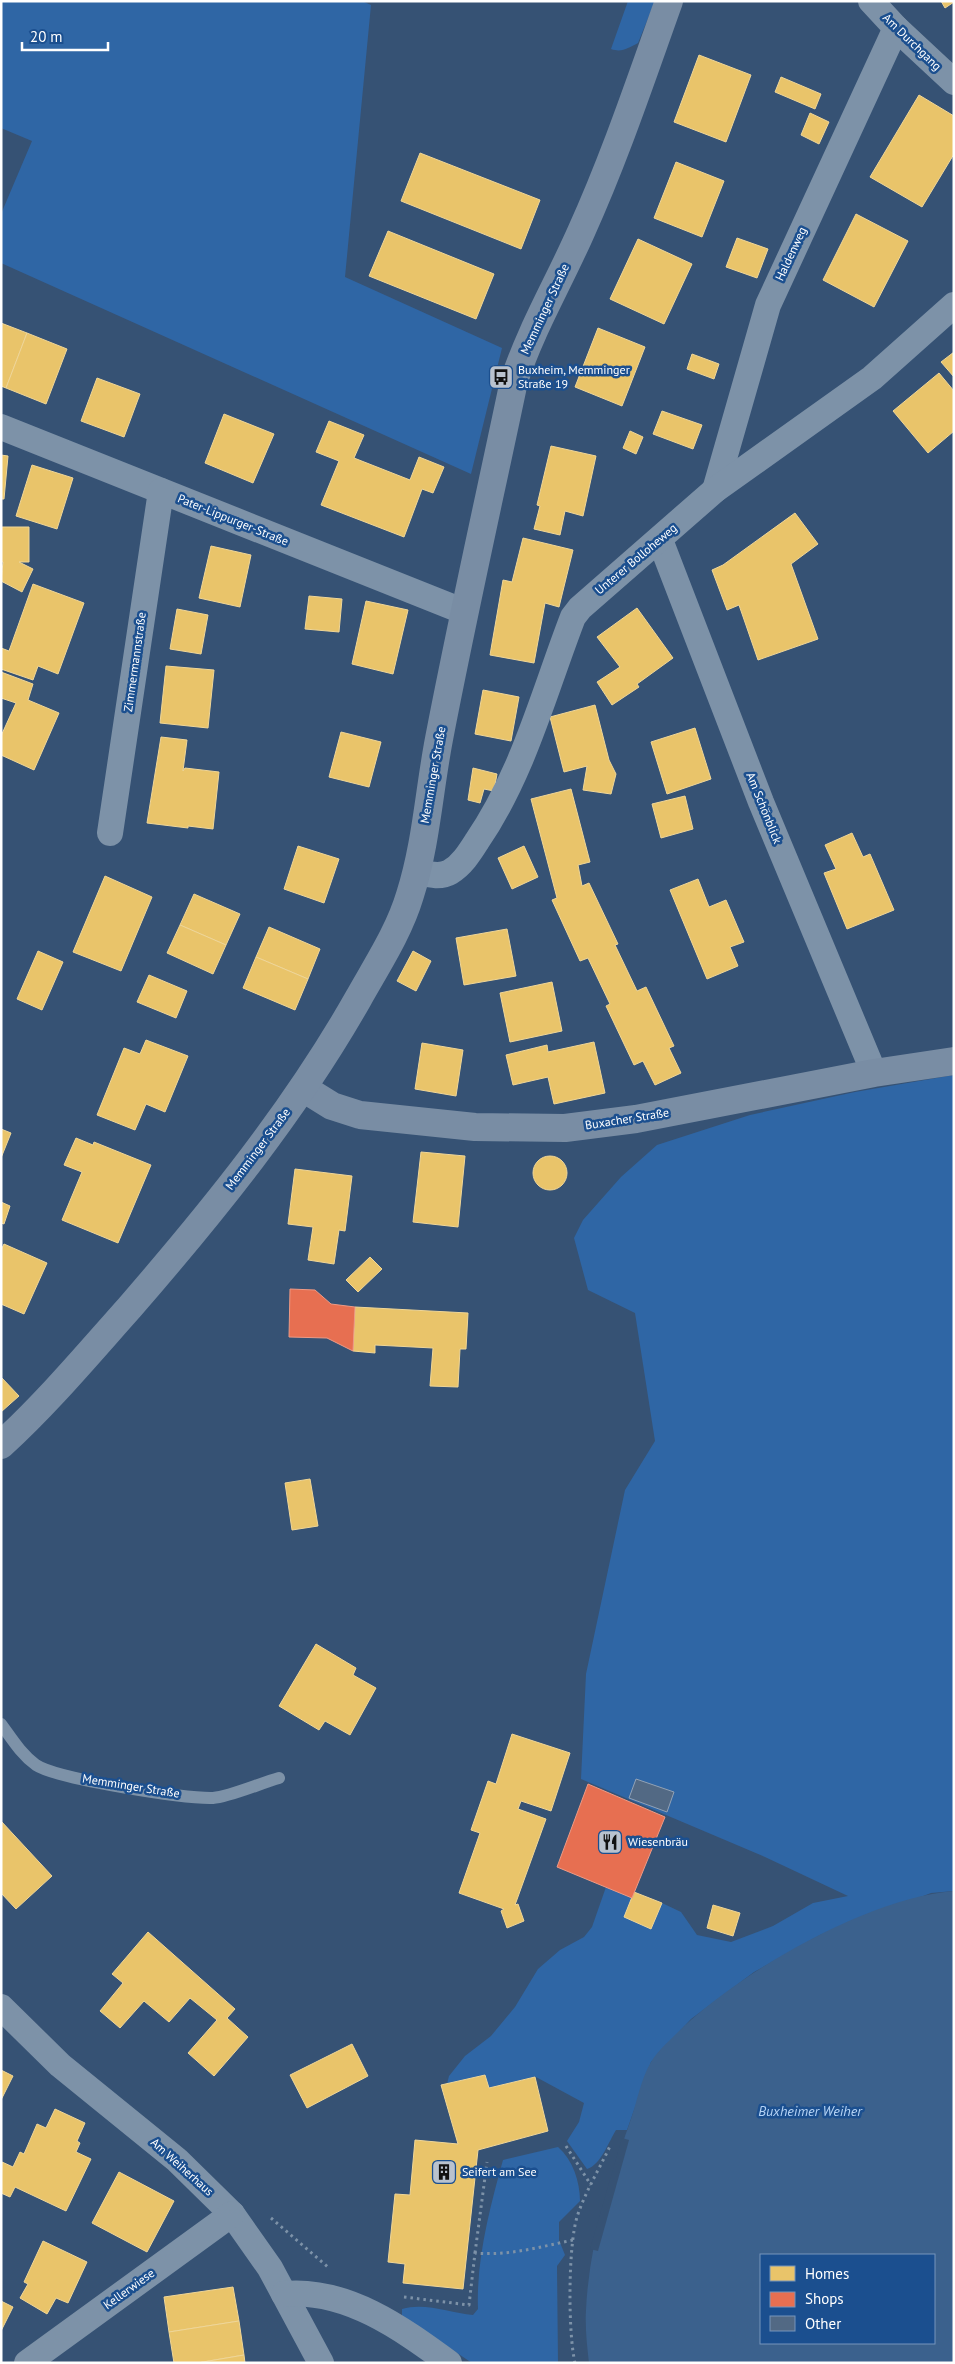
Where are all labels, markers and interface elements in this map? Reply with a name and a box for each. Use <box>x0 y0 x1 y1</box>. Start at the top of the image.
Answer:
street label: Am Durchgang <box>880 10 945 73</box>
scale bar <box>22 20 109 52</box>
text: 20 m <box>30 27 63 46</box>
street label: Haldenweg <box>772 224 810 283</box>
street label: Memminger Straße <box>517 261 572 357</box>
place label: Buxheim, Memminger Straße 19 <box>518 362 630 391</box>
bus stop icon: Buxheim, Memminger Straße 19 <box>488 364 514 390</box>
street label: Pater-Lippurger-Straße <box>176 490 291 549</box>
street label: Unterer Bolloheweg <box>592 520 680 597</box>
street label: Zimmermannstraße <box>120 611 149 713</box>
street label: Memminger Straße <box>417 725 448 825</box>
street label: Am Schönblick <box>743 770 786 846</box>
street label: Buxacher Straße <box>584 1104 670 1133</box>
street label: Memminger Straße <box>222 1105 293 1192</box>
street label: Memminger Straße <box>81 1770 181 1801</box>
restaurant icon: Wiesenbräu <box>597 1829 623 1855</box>
place label: Wiesenbräu <box>628 1834 688 1849</box>
water label: Buxheimer Weiher <box>758 2102 863 2120</box>
street label: Am Weiherhaus <box>148 2135 217 2199</box>
building icon: Seifert am See <box>431 2159 457 2185</box>
place label: Seifert am See <box>462 2164 537 2179</box>
legend <box>760 2254 935 2344</box>
text: Homes <box>805 2264 849 2283</box>
street label: Kellerwiese <box>100 2265 157 2312</box>
text: Shops <box>805 2289 844 2308</box>
text: Other <box>805 2314 841 2333</box>

